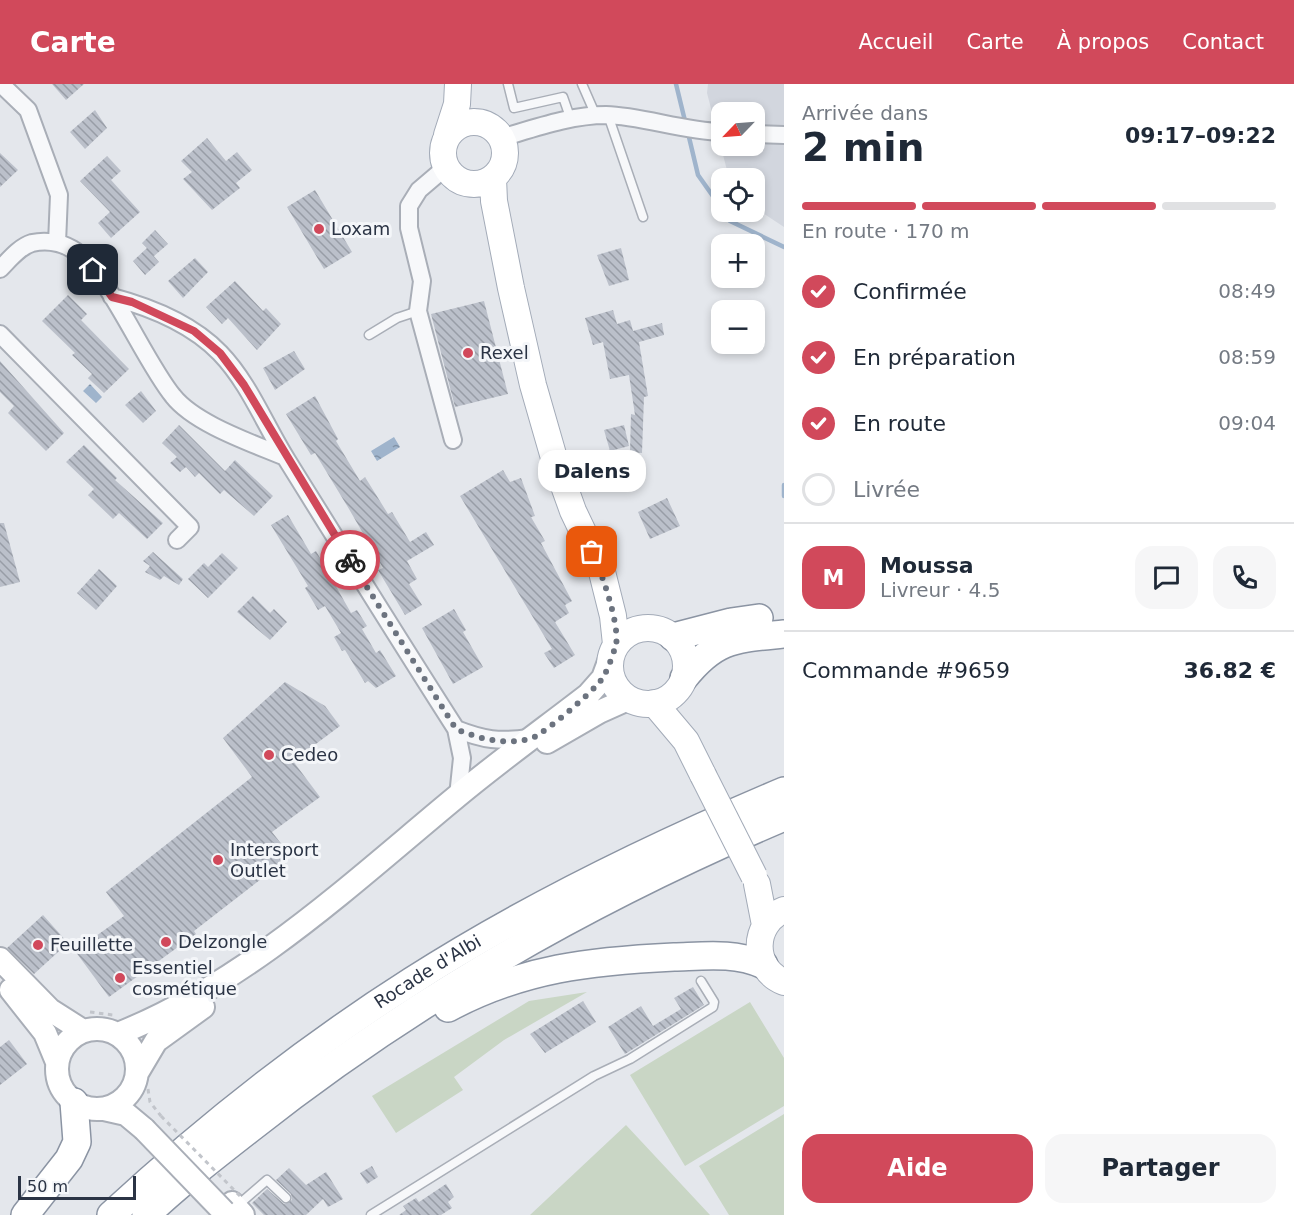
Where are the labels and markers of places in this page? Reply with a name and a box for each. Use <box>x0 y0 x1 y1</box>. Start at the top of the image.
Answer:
place label: Loxam <box>331 218 390 239</box>
marker: Loxam <box>312 222 326 236</box>
pin <box>67 244 118 295</box>
place label: Rexel <box>480 342 529 363</box>
marker: Rexel <box>461 346 475 360</box>
callout: Dalens <box>538 450 646 492</box>
pin <box>566 526 617 577</box>
place label: Cedeo <box>281 744 338 765</box>
marker: Cedeo <box>262 748 276 762</box>
place label: Intersport Outlet <box>230 839 319 881</box>
marker: Intersport Outlet <box>211 853 225 867</box>
place label: Delzongle <box>178 931 267 952</box>
place label: Feuillette <box>50 934 133 955</box>
marker: Delzongle <box>159 935 173 949</box>
marker: Feuillette <box>31 938 45 952</box>
place label: Essentiel cosmétique <box>132 957 237 999</box>
marker: Essentiel cosmétique <box>113 971 127 985</box>

